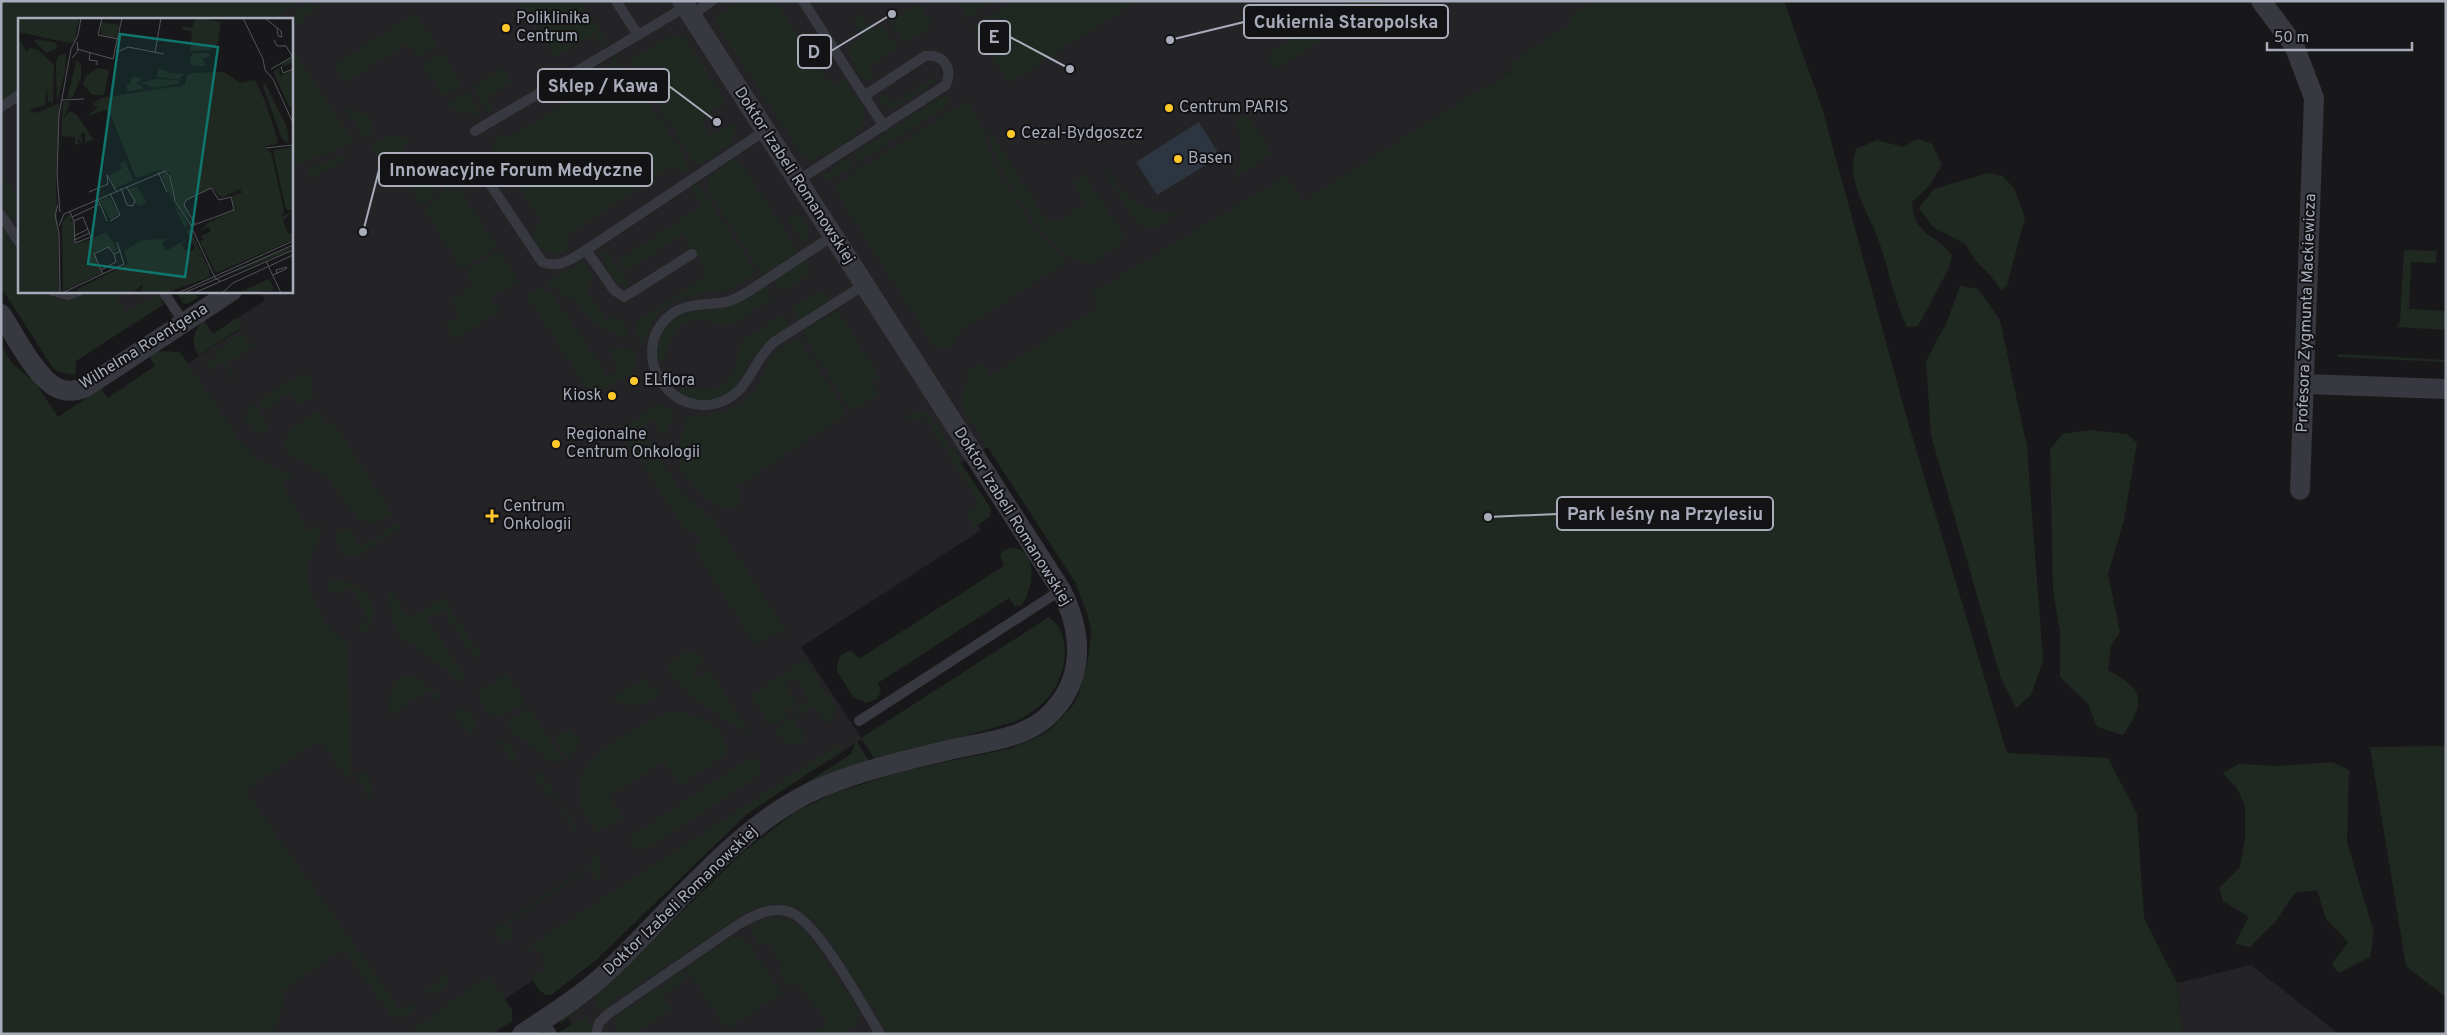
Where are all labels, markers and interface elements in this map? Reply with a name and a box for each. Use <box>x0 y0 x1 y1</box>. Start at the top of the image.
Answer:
callout: Cukiernia Staropolska <box>1244 5 1448 38</box>
place label: Poliklinika Centrum <box>516 9 590 47</box>
text: Cukiernia Staropolska <box>1254 12 1438 35</box>
inset map <box>18 18 292 292</box>
scale bar <box>2267 20 2412 52</box>
callout: E <box>979 21 1010 54</box>
marker: Poliklinika Centrum <box>500 22 512 34</box>
text: E <box>988 27 1000 50</box>
text: 50 m <box>2274 29 2309 48</box>
callout: D <box>798 35 831 68</box>
text: D <box>808 42 820 65</box>
callout: Sklep / Kawa <box>538 69 669 102</box>
text: Sklep / Kawa <box>548 76 658 99</box>
street label: Doktor Izabeli Romanowskiej <box>729 84 859 268</box>
place label: Centrum PARIS <box>1179 98 1289 118</box>
marker: Centrum PARIS <box>1163 102 1175 114</box>
place label: Cezal-Bydgoszcz <box>1021 124 1143 144</box>
marker: Cezal-Bydgoszcz <box>1005 128 1017 140</box>
place label: Basen <box>1188 149 1232 169</box>
callout: Innowacyjne Forum Medyczne <box>379 153 652 186</box>
marker: Basen <box>1172 153 1184 165</box>
text: Innowacyjne Forum Medyczne <box>389 160 643 183</box>
street label: Profesora Zygmunta Mackiewicza <box>2293 193 2321 433</box>
street label: Wilhelma Roentgena <box>76 299 212 395</box>
place label: ELflora <box>644 371 695 391</box>
marker: ELflora <box>628 375 640 387</box>
place label: Kiosk <box>563 386 602 406</box>
marker: Kiosk <box>606 390 618 402</box>
street label: Doktor Izabeli Romanowskiej <box>949 424 1075 610</box>
place label: Regionalne Centrum Onkologii <box>566 425 700 463</box>
marker: Regionalne Centrum Onkologii <box>550 438 562 450</box>
place label: Centrum Onkologii <box>503 497 571 535</box>
callout: Park leśny na Przylesiu <box>1557 497 1773 530</box>
text: Park leśny na Przylesiu <box>1567 504 1763 527</box>
marker: Centrum Onkologii <box>485 509 499 523</box>
street label: Doktor Izabeli Romanowskiej <box>600 822 762 980</box>

